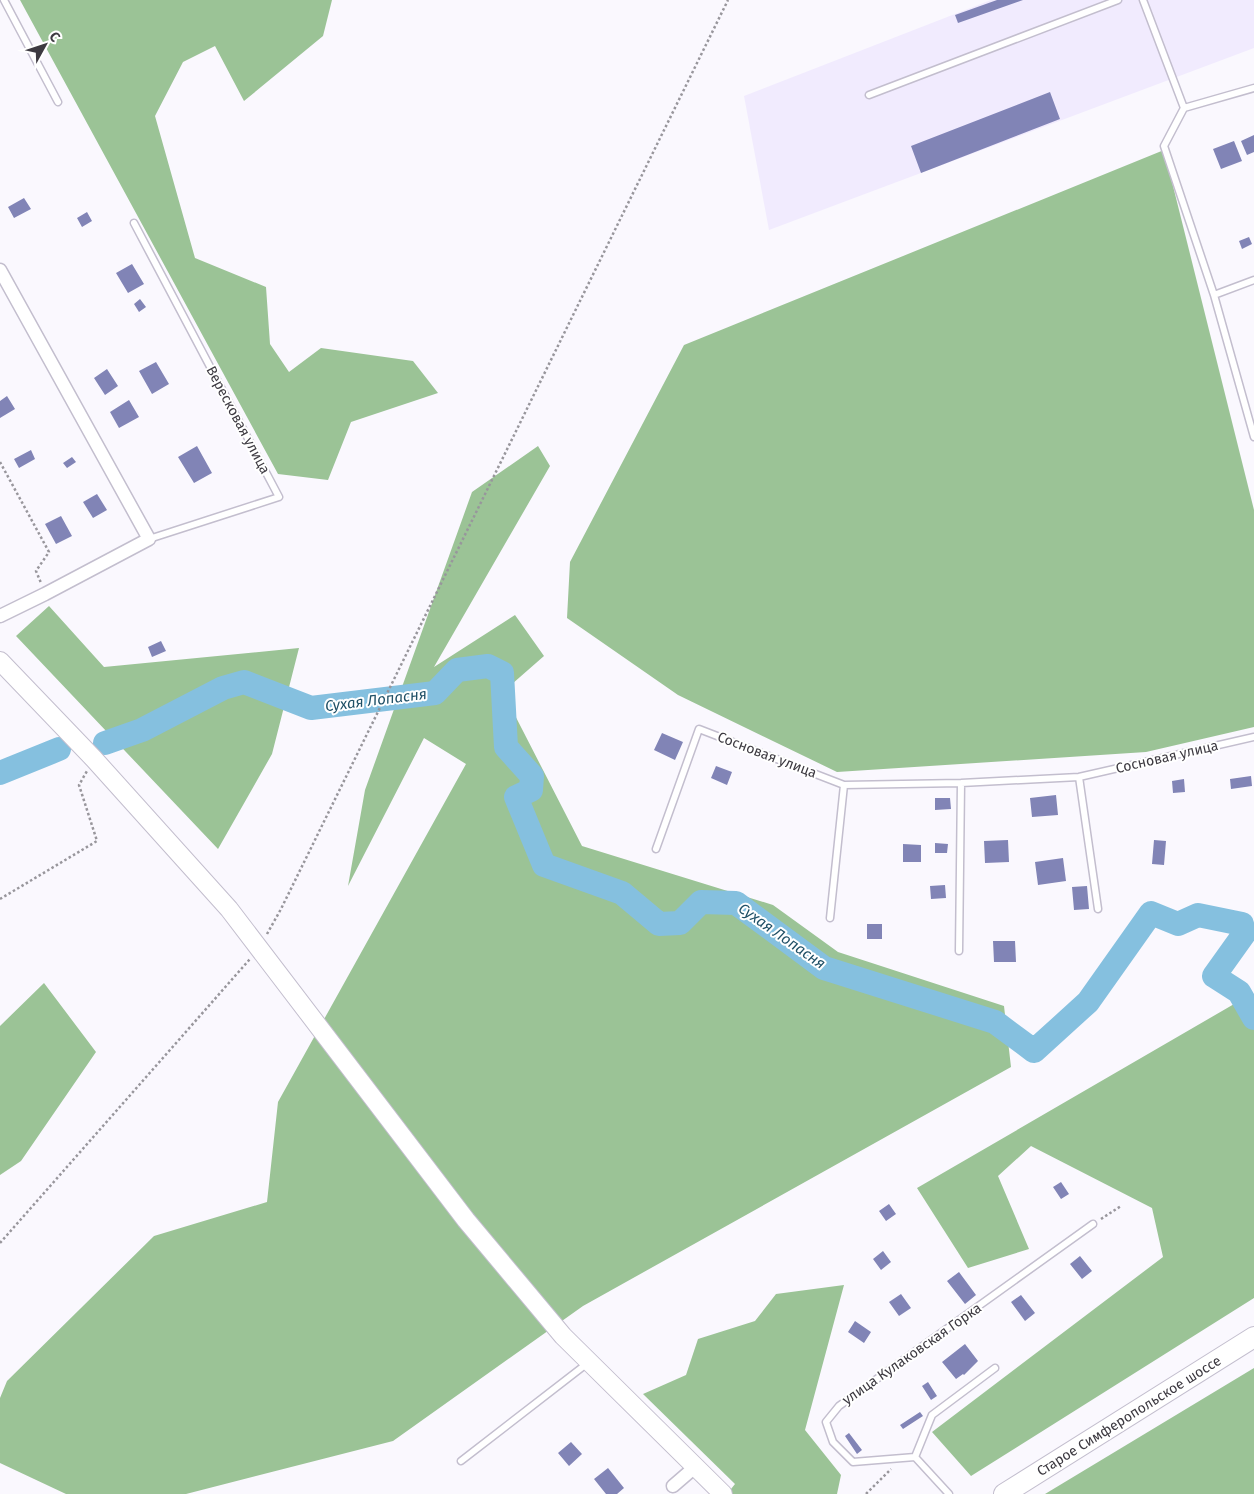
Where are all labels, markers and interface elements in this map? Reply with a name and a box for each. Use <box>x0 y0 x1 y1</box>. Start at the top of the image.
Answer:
north arrow <box>20 20 70 70</box>
text: С <box>45 28 64 46</box>
street label: Вересковая улица <box>202 363 274 477</box>
water label: Сухая Лопасня <box>324 685 428 715</box>
street label: Сосновая улица <box>715 728 819 782</box>
street label: Сосновая улица <box>1114 737 1220 777</box>
water label: Сухая Лопасня <box>735 899 829 973</box>
street label: улица Кулаковская Горка <box>839 1299 985 1409</box>
street label: Старое Симферопольское шоссе <box>1034 1352 1224 1480</box>

